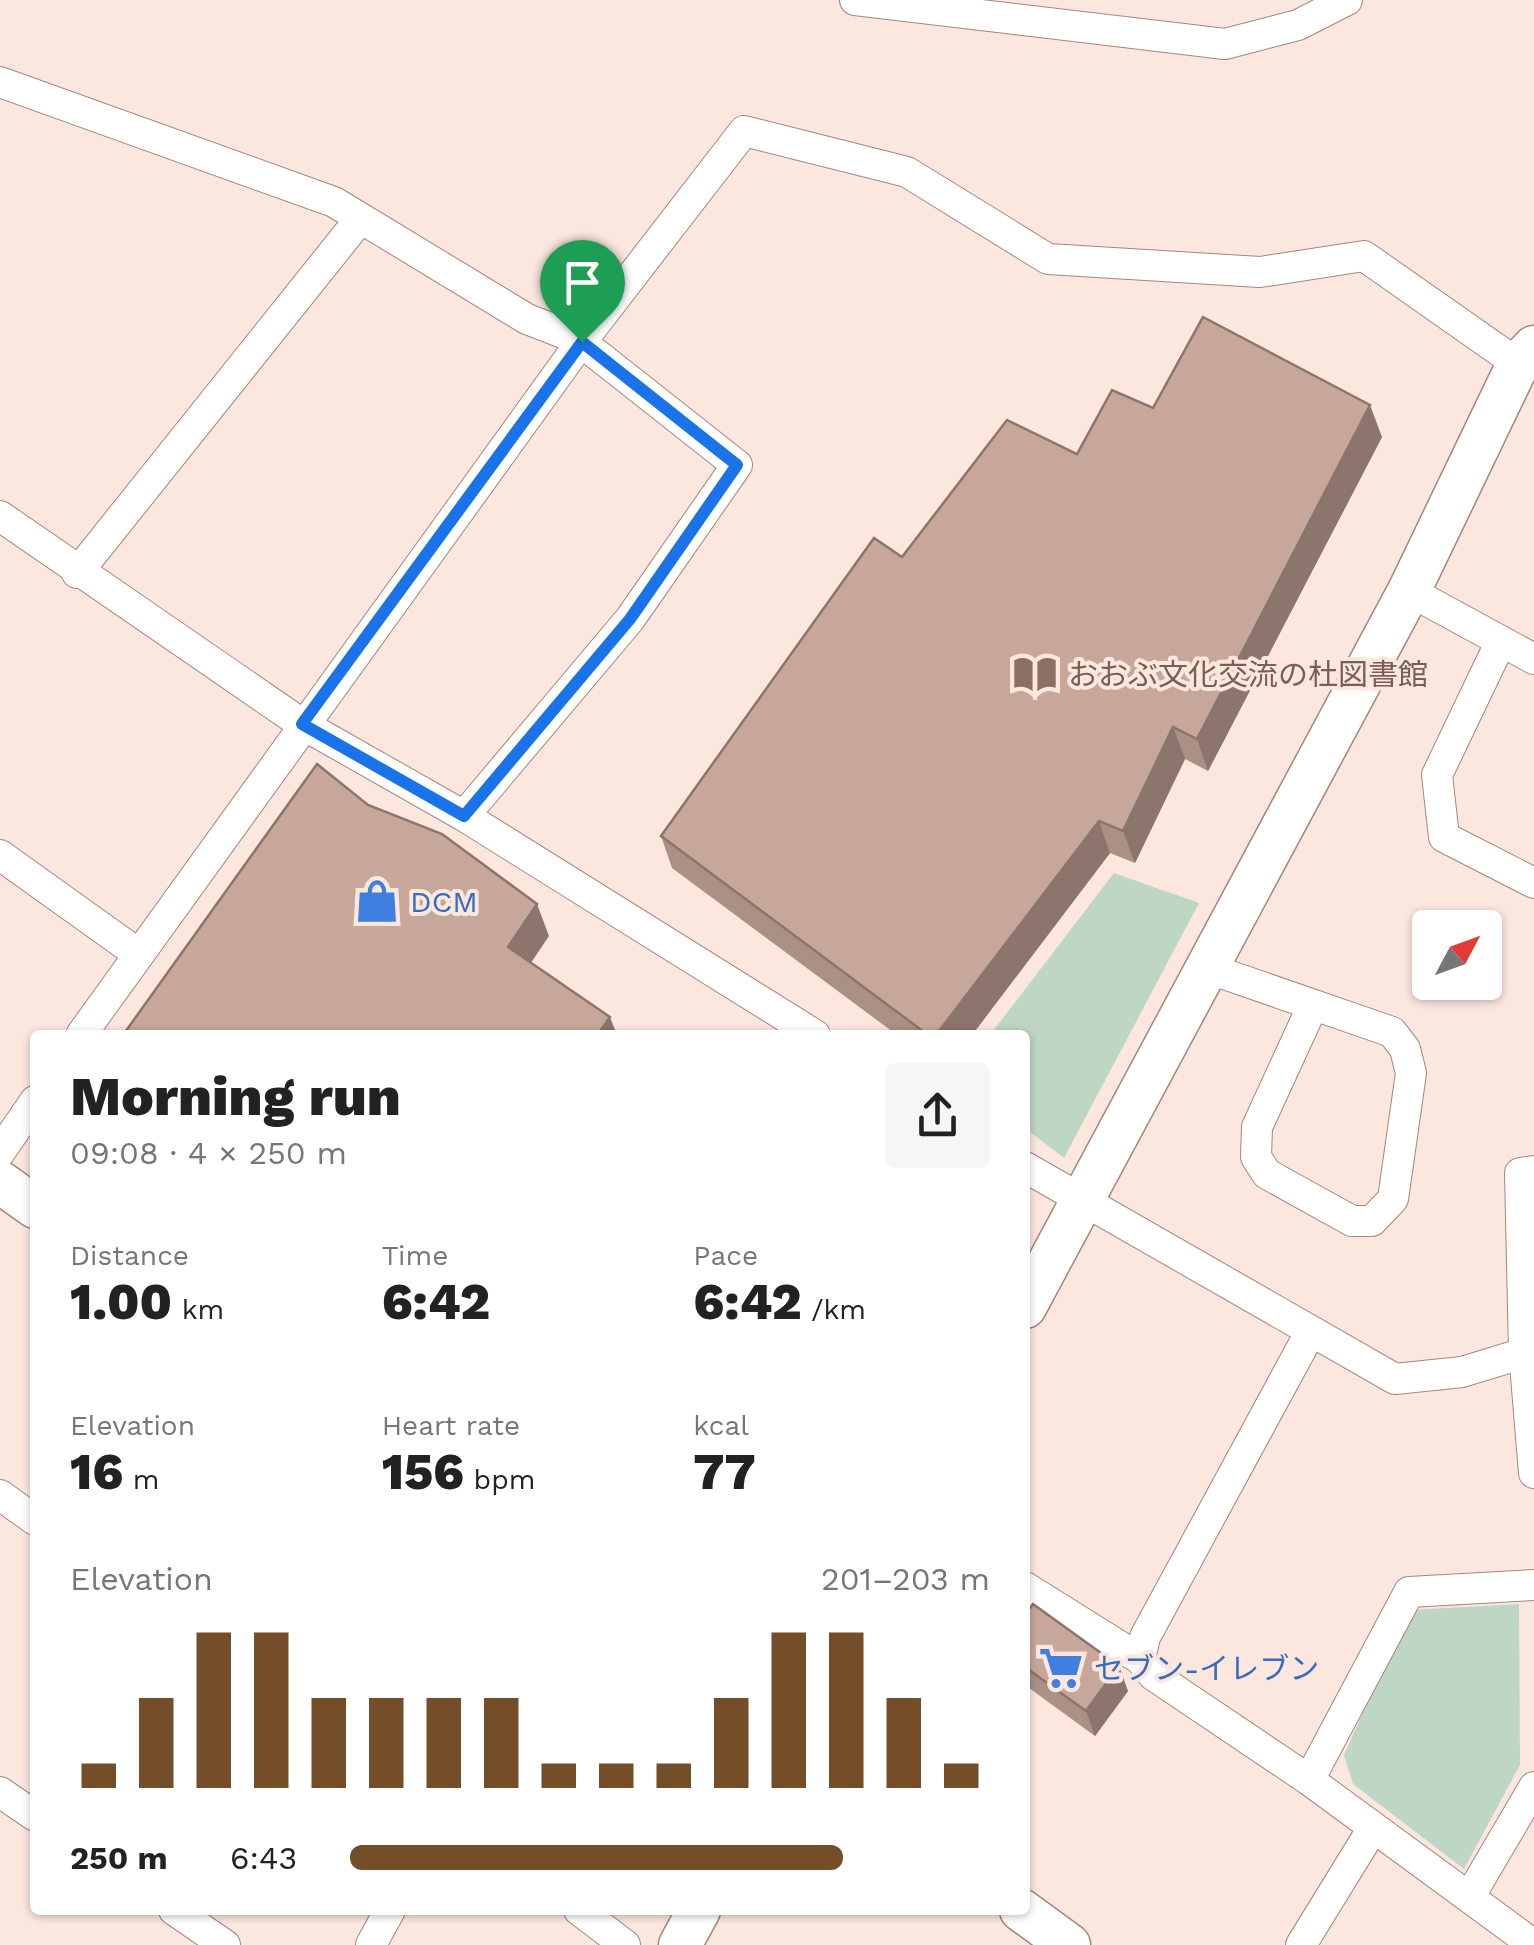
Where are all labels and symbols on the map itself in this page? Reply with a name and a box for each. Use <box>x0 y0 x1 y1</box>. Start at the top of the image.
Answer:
pin <box>540 240 625 343</box>
library icon: おおぶ文化交流の杜図書館 <box>1011 650 1059 698</box>
place label: おおぶ文化交流の杜図書館 <box>1068 657 1428 692</box>
shop icon: DCM <box>353 877 401 925</box>
place label: DCM <box>410 884 478 919</box>
north arrow <box>1412 910 1502 1000</box>
supermarket icon: セブン-イレブン <box>1037 1644 1085 1692</box>
place label: セブン-イレブン <box>1094 1651 1319 1686</box>

